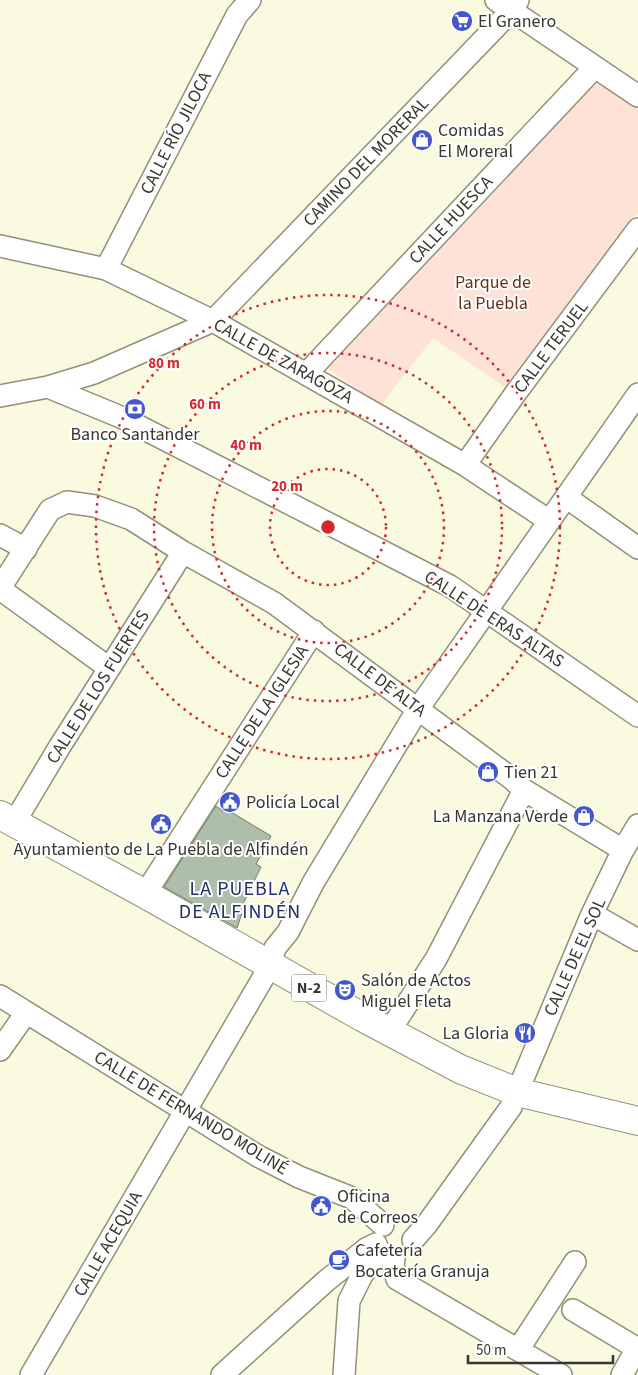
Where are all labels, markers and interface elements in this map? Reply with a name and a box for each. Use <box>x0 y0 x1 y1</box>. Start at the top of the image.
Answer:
supermarket icon: El Granero <box>450 9 474 33</box>
place label: El Granero <box>478 9 556 34</box>
street label: CALLE RÍO JILOCA <box>134 67 218 199</box>
street label: CAMINO DEL MORERAL <box>297 91 435 232</box>
place label: Comidas El Moreral <box>438 118 513 164</box>
shop icon: Comidas El Moreral <box>410 128 434 152</box>
street label: CALLE HUESCA <box>403 170 499 270</box>
park label: Parque de la Puebla <box>455 270 531 316</box>
street label: CALLE TERUEL <box>508 295 594 398</box>
street label: CALLE DE ZARAGOZA <box>209 312 357 410</box>
text: 80 m <box>148 353 180 374</box>
text: 60 m <box>189 394 221 415</box>
bank icon: Banco Santander <box>123 397 147 421</box>
place label: Banco Santander <box>71 422 200 447</box>
text: 40 m <box>230 435 262 456</box>
text: 20 m <box>271 476 303 497</box>
centre of rings <box>319 518 337 536</box>
street label: CALLE DE ERAS ALTAS <box>419 564 569 674</box>
street label: CALLE DE LOS FUERTES <box>41 605 155 769</box>
street label: CALLE DE ALTA <box>329 637 432 723</box>
street label: CALLE DE LA IGLESIA <box>209 640 315 784</box>
shop icon: Tien 21 <box>476 760 500 784</box>
place label: Tien 21 <box>504 760 558 785</box>
public building icon: Policía Local <box>218 790 242 814</box>
place label: Policía Local <box>246 790 340 815</box>
place label: La Manzana Verde <box>433 804 568 829</box>
shop icon: La Manzana Verde <box>572 804 596 828</box>
public building icon: Ayuntamiento de La Puebla de Alfindén <box>149 812 173 836</box>
place label: Ayuntamiento de La Puebla de Alfindén <box>13 837 309 862</box>
district label: LA PUEBLA DE ALFINDÉN <box>179 875 301 926</box>
street label: CALLE DE EL SOL <box>538 894 612 1020</box>
place label: Salón de Actos Miguel Fleta <box>361 968 471 1014</box>
road number: N-2 <box>292 974 326 1001</box>
theatre icon: Salón de Actos Miguel Fleta <box>333 978 357 1002</box>
place label: La Gloria <box>442 1021 509 1046</box>
restaurant icon: La Gloria <box>513 1021 537 1045</box>
street label: CALLE DE FERNANDO MOLINÉ <box>89 1045 293 1181</box>
place label: Oficina de Correos <box>337 1184 418 1230</box>
street label: CALLE ACEQUIA <box>68 1186 148 1301</box>
public building icon: Oficina de Correos <box>309 1194 333 1218</box>
place label: Cafetería Bocatería Granuja <box>355 1238 489 1284</box>
cafe icon: Cafetería Bocatería Granuja <box>327 1248 351 1272</box>
scale bar <box>468 1332 613 1364</box>
text: 50 m <box>476 1340 506 1361</box>

